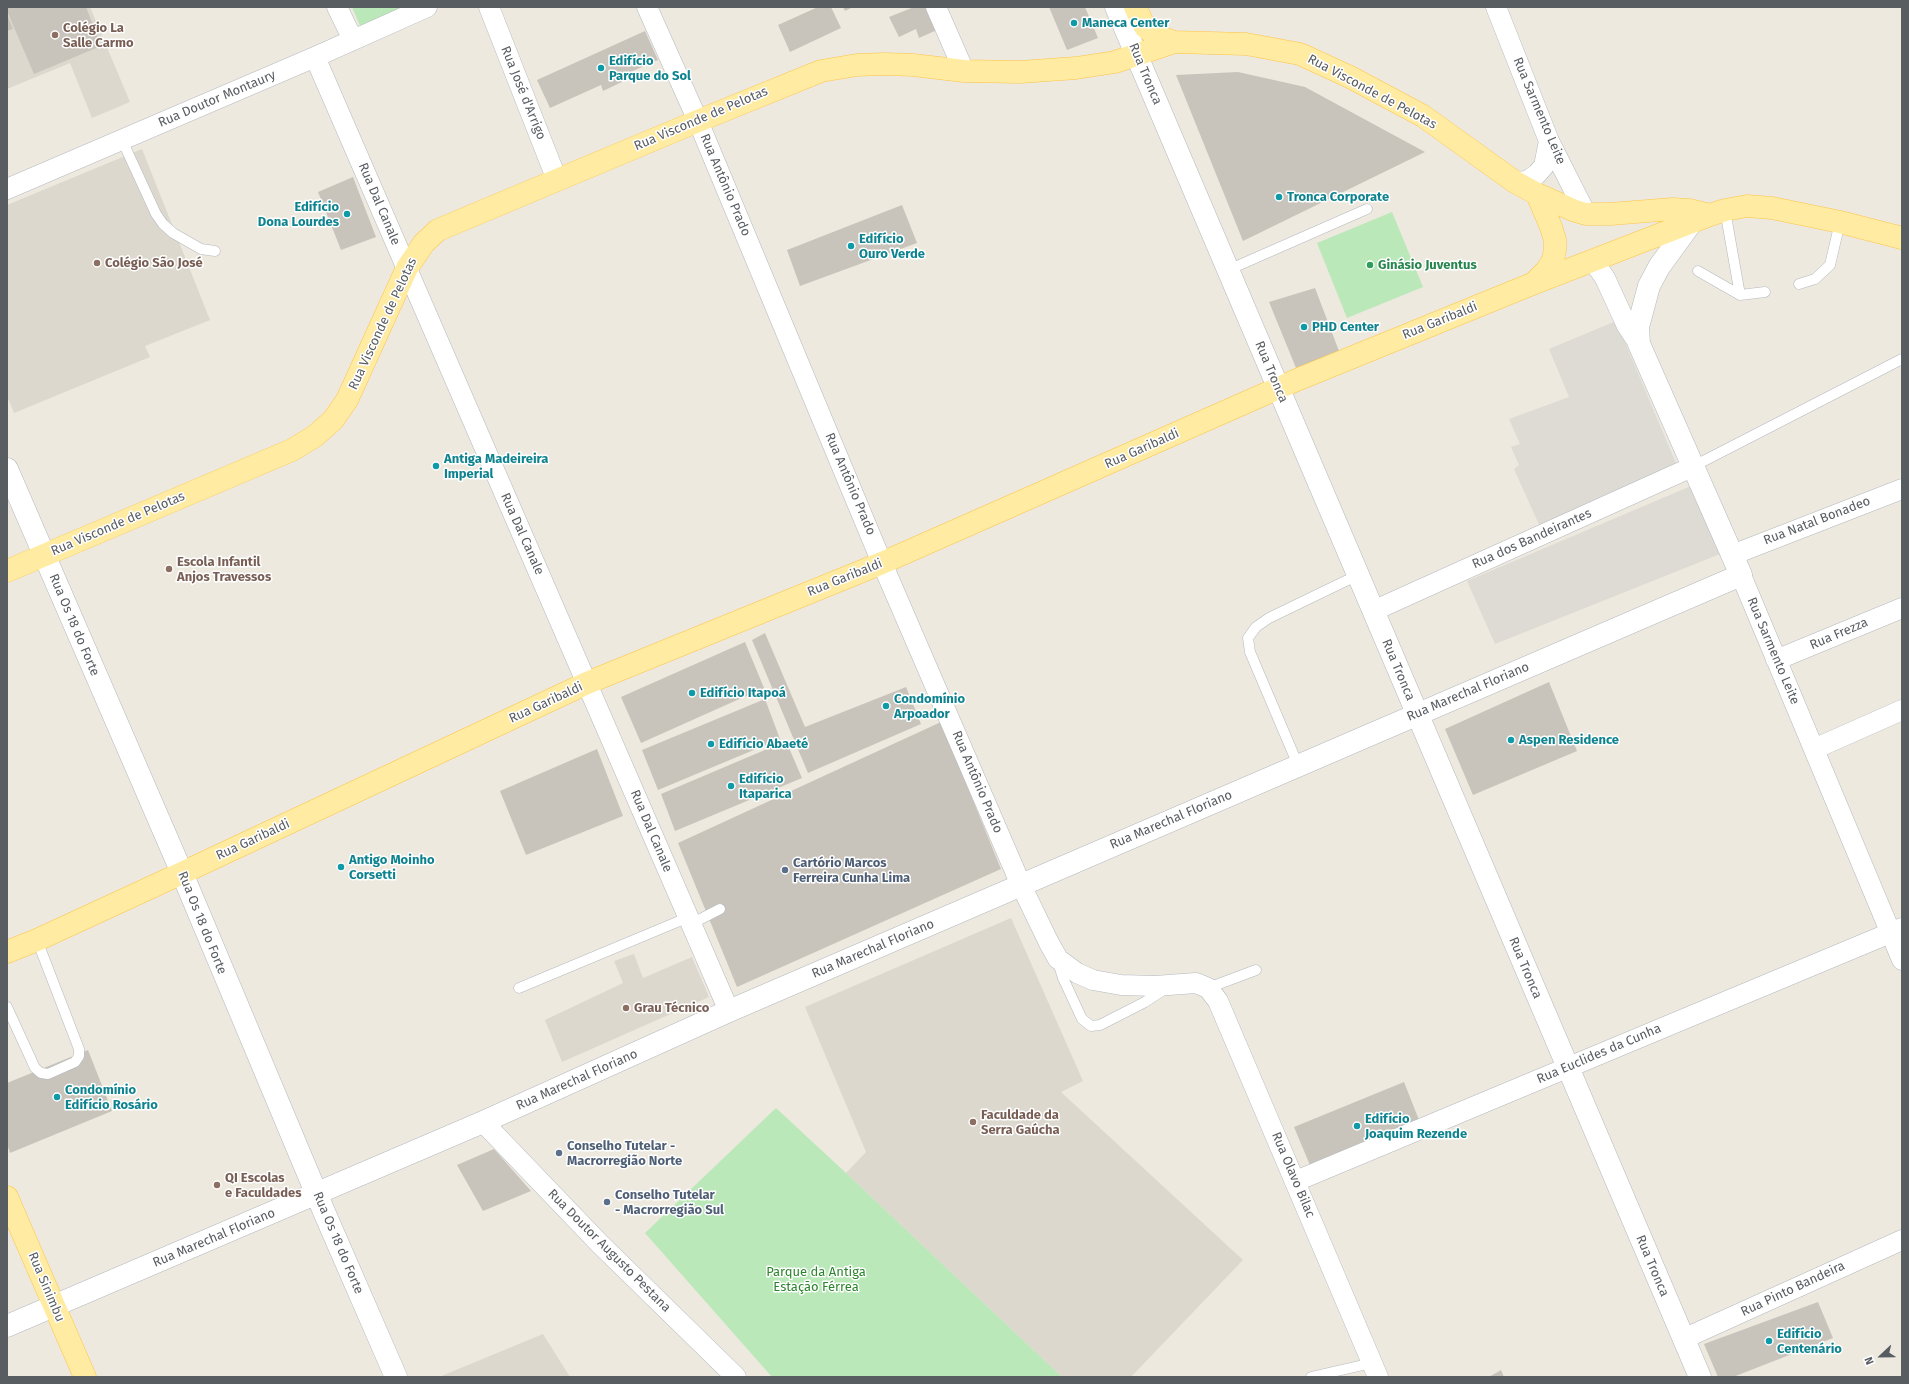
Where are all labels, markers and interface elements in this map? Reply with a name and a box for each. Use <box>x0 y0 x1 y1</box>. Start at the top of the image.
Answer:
place label: Maneca Center <box>1082 15 1169 31</box>
marker: Maneca Center <box>1069 18 1079 28</box>
place label: Colégio La Salle Carmo <box>63 20 134 51</box>
marker: Colégio La Salle Carmo <box>50 30 60 40</box>
street label: Rua Tronca <box>1125 41 1165 107</box>
street label: Rua José d'Arrigo <box>497 44 549 142</box>
street label: Rua Visconde de Pelotas <box>1305 51 1439 133</box>
place label: Edifício Parque do Sol <box>609 53 691 84</box>
street label: Rua Sarmento Leite <box>1509 55 1569 167</box>
marker: Edifício Parque do Sol <box>596 63 606 73</box>
street label: Rua Doutor Montaury <box>156 67 278 131</box>
street label: Rua Visconde de Pelotas <box>632 84 770 154</box>
street label: Rua Antônio Prado <box>696 131 754 239</box>
street label: Rua Dal Canale <box>355 160 403 248</box>
place label: Tronca Corporate <box>1287 189 1389 205</box>
marker: Tronca Corporate <box>1274 192 1284 202</box>
place label: Edifício Dona Lourdes <box>258 199 339 230</box>
marker: Edifício Dona Lourdes <box>342 209 352 219</box>
place label: Edifício Ouro Verde <box>859 231 925 262</box>
marker: Edifício Ouro Verde <box>846 241 856 251</box>
place label: Colégio São José <box>105 255 203 271</box>
street label: Rua Visconde de Pelotas <box>346 256 420 392</box>
place label: Ginásio Juventus <box>1378 257 1477 273</box>
marker: Colégio São José <box>92 258 102 268</box>
marker: Ginásio Juventus <box>1365 260 1375 270</box>
street label: Rua Garibaldi <box>1400 299 1480 343</box>
place label: PHD Center <box>1312 319 1379 335</box>
marker: PHD Center <box>1299 322 1309 332</box>
street label: Rua Tronca <box>1251 339 1291 405</box>
street label: Rua Garibaldi <box>1102 426 1182 472</box>
street label: Rua Antônio Prado <box>821 430 879 538</box>
place label: Antiga Madeireira Imperial <box>444 451 548 482</box>
marker: Antiga Madeireira Imperial <box>431 461 441 471</box>
street label: Rua Visconde de Pelotas <box>49 489 187 559</box>
street label: Rua Dal Canale <box>497 491 547 577</box>
street label: Rua Natal Bonadeo <box>1761 493 1873 549</box>
street label: Rua dos Bandeirantes <box>1470 506 1594 572</box>
place label: Escola Infantil Anjos Travessos <box>177 554 271 585</box>
street label: Rua Garibaldi <box>805 556 885 600</box>
marker: Escola Infantil Anjos Travessos <box>164 564 174 574</box>
street label: Rua Os 18 do Forte <box>45 571 103 679</box>
street label: Rua Sarmento Leite <box>1743 595 1803 707</box>
street label: Rua Frezza <box>1808 615 1870 653</box>
street label: Rua Tronca <box>1378 637 1418 703</box>
street label: Rua Marechal Floriano <box>1404 659 1532 725</box>
street label: Rua Garibaldi <box>507 679 585 727</box>
place label: Edifício Itapoá <box>700 685 786 701</box>
marker: Edifício Itapoá <box>687 688 697 698</box>
place label: Condomínio Arpoador <box>894 691 965 722</box>
marker: Condomínio Arpoador <box>881 701 891 711</box>
street label: Rua Antônio Prado <box>948 728 1006 836</box>
place label: Aspen Residence <box>1519 732 1619 748</box>
marker: Aspen Residence <box>1506 735 1516 745</box>
place label: Edifício Abaeté <box>719 736 808 752</box>
marker: Edifício Abaeté <box>706 739 716 749</box>
place label: Edifício Itaparica <box>739 771 792 802</box>
marker: Edifício Itaparica <box>726 781 736 791</box>
street label: Rua Dal Canale <box>627 787 675 875</box>
street label: Rua Marechal Floriano <box>1107 787 1235 853</box>
street label: Rua Garibaldi <box>214 816 292 864</box>
place label: Antigo Moinho Corsetti <box>349 852 434 883</box>
place label: Cartório Marcos Ferreira Cunha Lima <box>793 855 910 886</box>
marker: Antigo Moinho Corsetti <box>336 862 346 872</box>
marker: Cartório Marcos Ferreira Cunha Lima <box>780 865 790 875</box>
street label: Rua Os 18 do Forte <box>174 869 230 977</box>
street label: Rua Marechal Floriano <box>809 916 937 982</box>
street label: Rua Tronca <box>1505 935 1545 1001</box>
place label: Grau Técnico <box>634 1000 709 1016</box>
marker: Grau Técnico <box>621 1003 631 1013</box>
street label: Rua Euclides da Cunha <box>1534 1021 1664 1087</box>
street label: Rua Marechal Floriano <box>514 1046 640 1114</box>
place label: Condomínio Edifício Rosário <box>65 1082 158 1113</box>
marker: Condomínio Edifício Rosário <box>52 1092 62 1102</box>
place label: Faculdade da Serra Gaúcha <box>981 1107 1060 1138</box>
place label: Edifício Joaquim Rezende <box>1365 1111 1467 1142</box>
marker: Faculdade da Serra Gaúcha <box>968 1117 978 1127</box>
marker: Edifício Joaquim Rezende <box>1352 1121 1362 1131</box>
street label: Rua Olavo Bilac <box>1268 1130 1318 1220</box>
place label: Conselho Tutelar - Macrorregião Norte <box>567 1138 682 1169</box>
marker: Conselho Tutelar - Macrorregião Norte <box>554 1148 564 1158</box>
place label: QI Escolas e Faculdades <box>225 1170 301 1201</box>
marker: QI Escolas e Faculdades <box>212 1180 222 1190</box>
street label: Rua Doutor Augusto Pestana <box>544 1186 674 1316</box>
place label: Conselho Tutelar - Macrorregião Sul <box>615 1187 724 1218</box>
street label: Rua Os 18 do Forte <box>309 1189 367 1297</box>
marker: Conselho Tutelar - Macrorregião Sul <box>602 1197 612 1207</box>
street label: Rua Marechal Floriano <box>150 1205 278 1271</box>
street label: Rua Tronca <box>1632 1233 1672 1299</box>
street label: Rua Sinimbu <box>24 1250 68 1324</box>
street label: Rua Pinto Bandeira <box>1738 1258 1848 1320</box>
park label: Parque da Antiga Estação Férrea <box>766 1264 866 1295</box>
place label: Edifício Centenário <box>1777 1326 1842 1357</box>
marker: Edifício Centenário <box>1764 1336 1774 1346</box>
north arrow <box>1861 1336 1901 1376</box>
text: N <box>1862 1355 1877 1367</box>

